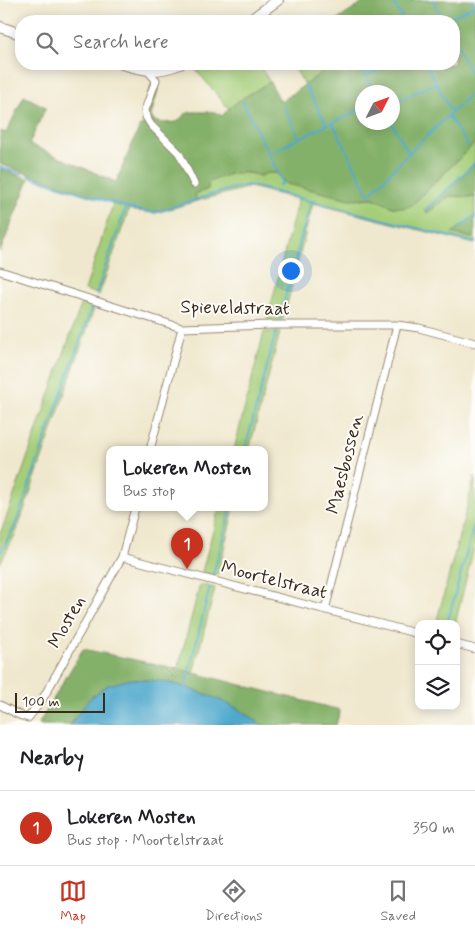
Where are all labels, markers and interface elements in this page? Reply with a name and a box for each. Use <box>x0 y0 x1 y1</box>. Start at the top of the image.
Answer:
search box <box>15 15 460 70</box>
icon: search <box>33 29 61 57</box>
text: Search here <box>73 30 169 55</box>
north arrow <box>355 85 400 130</box>
your location <box>278 258 304 284</box>
street label: Spieveldstraat <box>180 295 290 321</box>
street label: Maesbossen <box>321 411 370 517</box>
popup <box>106 446 268 511</box>
text: Lokeren Mosten <box>123 456 251 481</box>
text: Bus stop <box>123 481 176 502</box>
pin: 1 <box>171 528 203 569</box>
street label: Moortelstraat <box>218 555 330 605</box>
street label: Mosten <box>42 591 92 653</box>
map controls <box>415 620 460 710</box>
button: locate <box>415 620 460 665</box>
button: layers <box>415 665 460 710</box>
scale bar <box>15 690 105 713</box>
text: 100 m <box>22 693 60 711</box>
text: Nearby <box>20 744 84 772</box>
text: Lokeren Mosten <box>67 805 196 830</box>
text: 1 <box>32 818 40 839</box>
text: 350 m <box>413 818 455 839</box>
text: Bus stop · Moortelstraat <box>67 830 224 851</box>
tab: Map <box>59 877 87 925</box>
tab: Directions <box>205 877 263 925</box>
tab: Saved <box>381 877 416 925</box>

